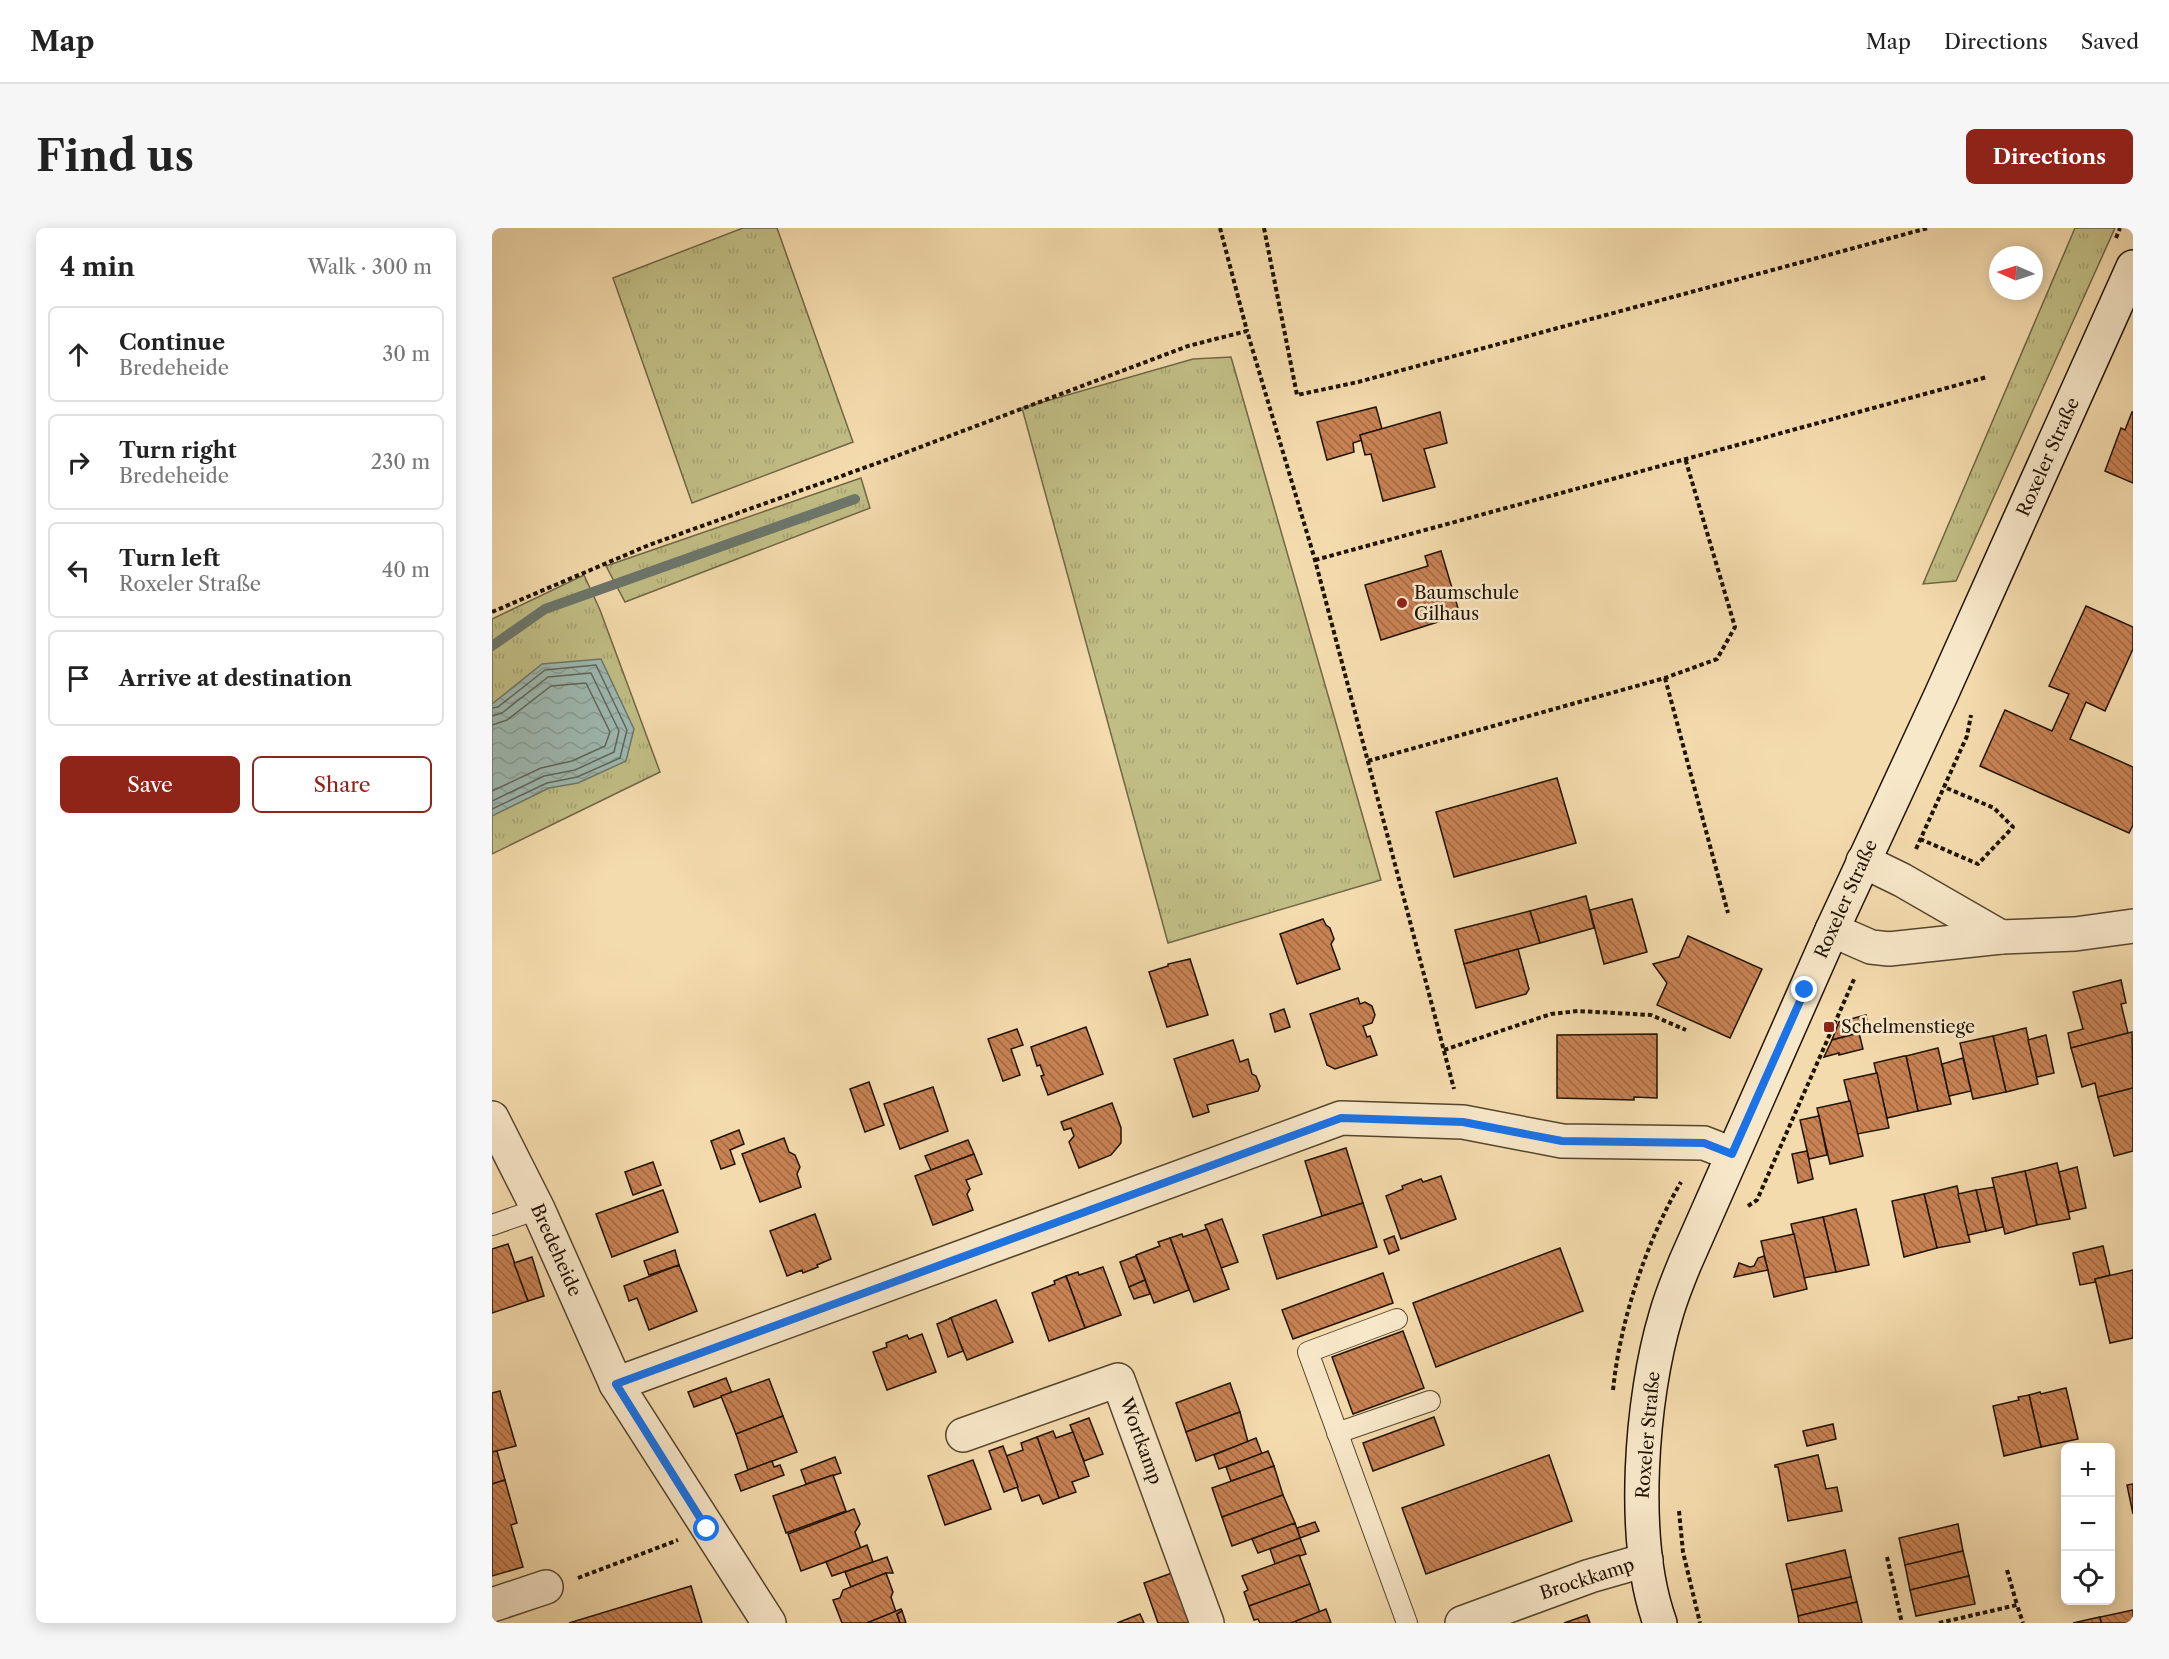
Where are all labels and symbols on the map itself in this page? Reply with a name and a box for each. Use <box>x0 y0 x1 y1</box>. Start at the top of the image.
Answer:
north arrow <box>1989 246 2043 300</box>
street label: Roxeler Straße <box>2012 394 2084 520</box>
place label: Baumschule Gilhaus <box>1414 582 1519 625</box>
marker: Baumschule Gilhaus <box>1395 596 1409 610</box>
street label: Roxeler Straße <box>1810 836 1882 962</box>
route end <box>1791 976 1817 1002</box>
place label: Schelmenstiege <box>1841 1016 1975 1038</box>
marker: Schelmenstiege <box>1822 1020 1836 1034</box>
street label: Bredeheide <box>526 1200 586 1300</box>
street label: Roxeler Straße <box>1631 1370 1665 1500</box>
street label: Wortkamp <box>1115 1394 1167 1487</box>
route start <box>693 1515 719 1541</box>
street label: Brockkamp <box>1537 1553 1637 1605</box>

